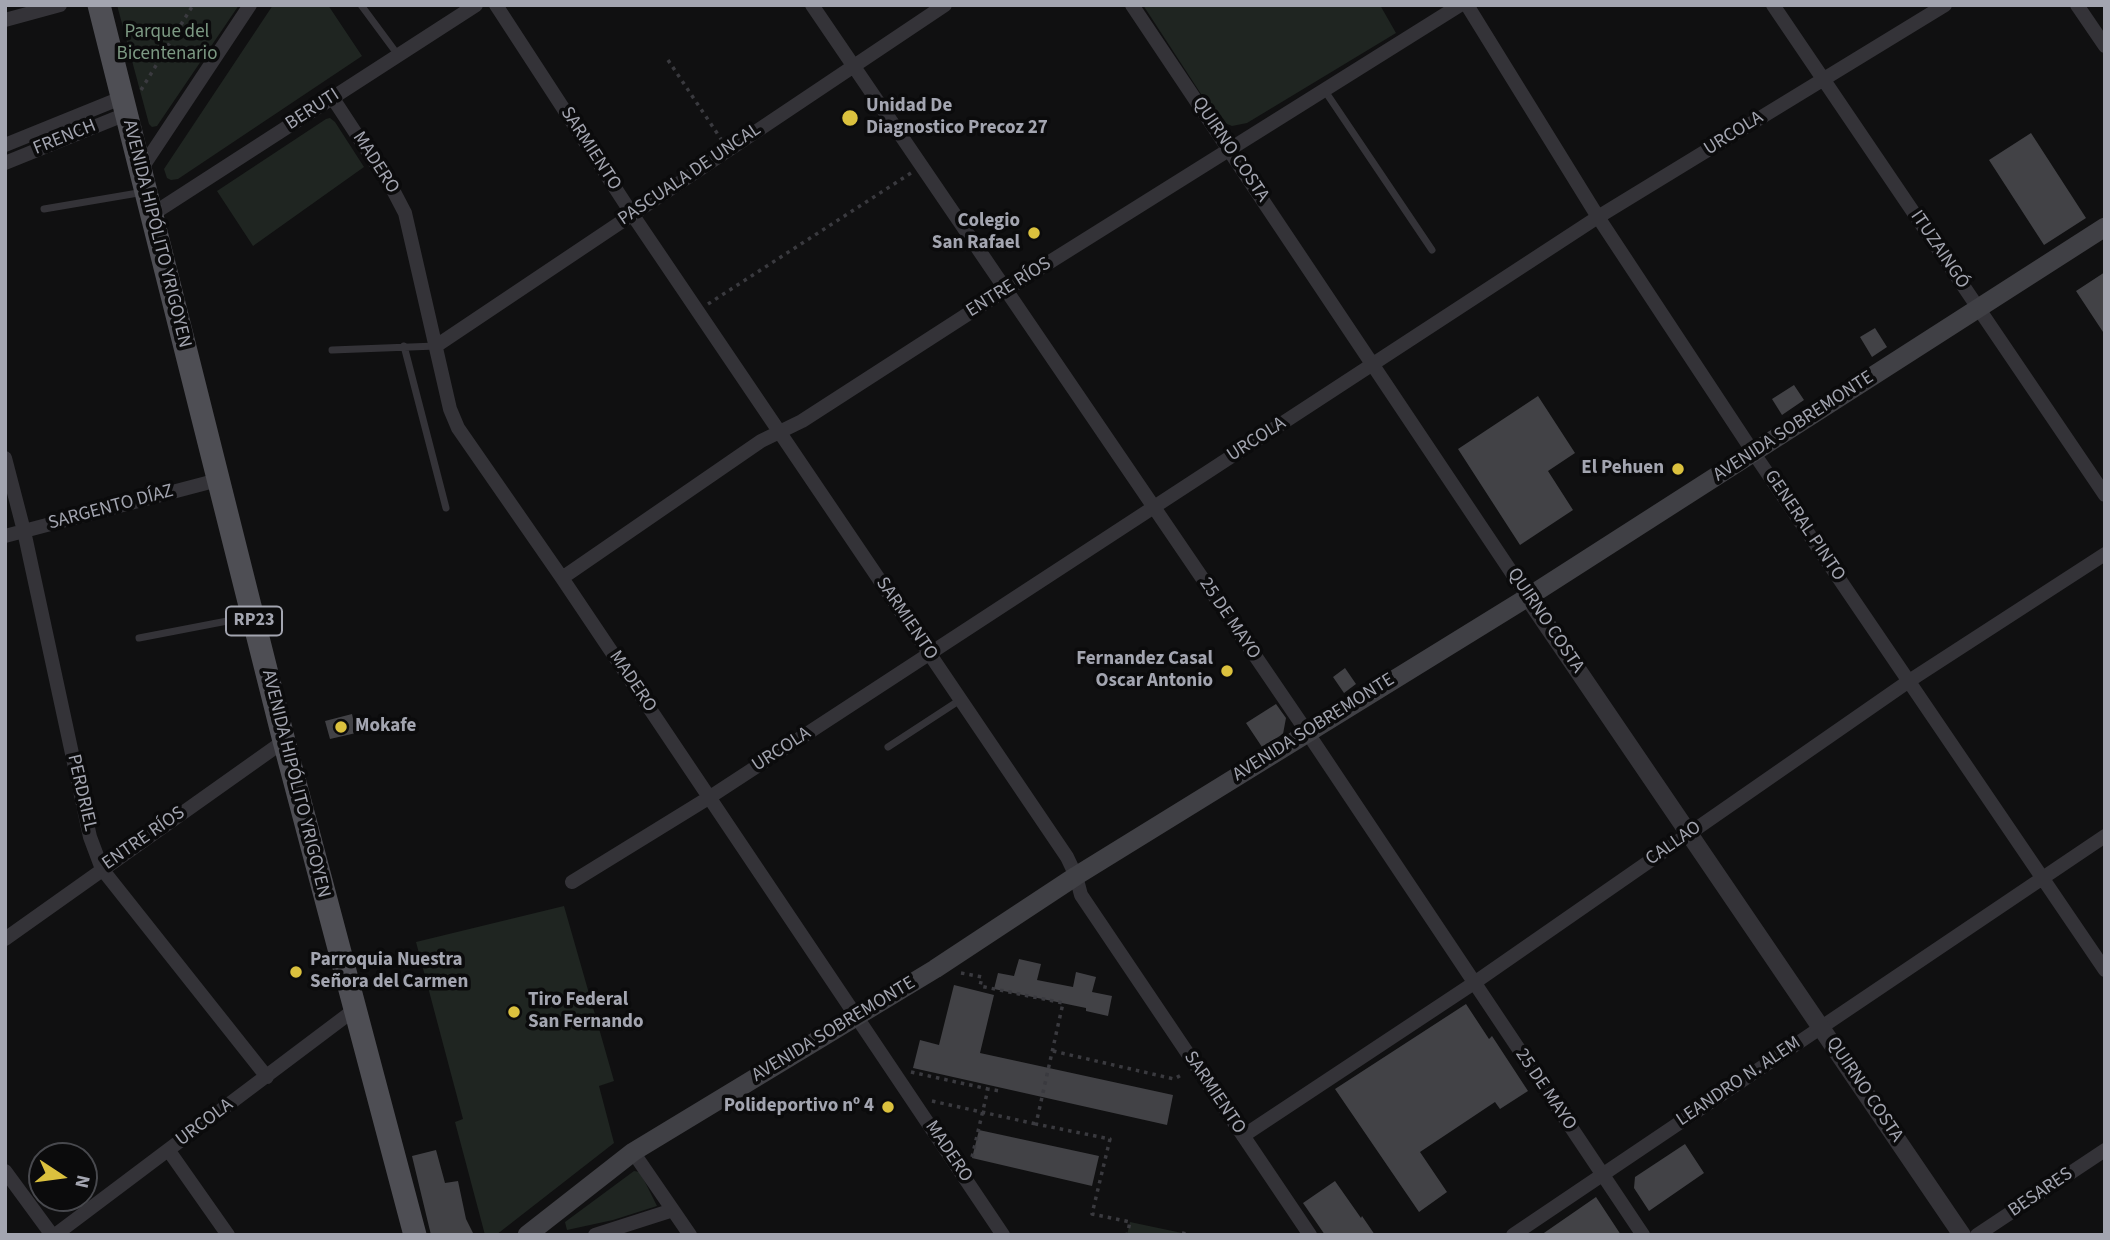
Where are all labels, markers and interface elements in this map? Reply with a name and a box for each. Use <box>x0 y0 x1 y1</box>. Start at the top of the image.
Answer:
park label: Parque del Bicentenario <box>116 22 218 66</box>
street label: BERUTI <box>282 84 344 136</box>
street label: QUIRNO COSTA <box>1186 93 1274 207</box>
place label: Unidad De Diagnostico Precoz 27 <box>866 96 1048 140</box>
street label: SARMIENTO <box>555 103 625 195</box>
street label: URCOLA <box>1700 107 1768 161</box>
marker: Unidad De Diagnostico Precoz 27 <box>840 108 860 128</box>
street label: FRENCH <box>30 115 100 161</box>
street label: AVENIDA HIPÓLITO YRIGOYEN <box>117 118 195 350</box>
street label: PASCUALA DE UNCAL <box>614 119 766 231</box>
street label: MADERO <box>347 128 403 198</box>
street label: ITUZAINGÓ <box>1905 207 1973 293</box>
place label: Colegio San Rafael <box>932 211 1020 255</box>
marker: Colegio San Rafael <box>1026 225 1042 241</box>
street label: ENTRE RÍOS <box>962 253 1056 323</box>
street label: AVENIDA SOBREMONTE <box>1710 367 1878 487</box>
street label: URCOLA <box>1223 413 1291 467</box>
place label: El Pehuen <box>1581 458 1664 480</box>
marker: El Pehuen <box>1670 461 1686 477</box>
street label: GENERAL PINTO <box>1759 466 1849 586</box>
street label: SARGENTO DÍAZ <box>46 480 176 536</box>
street label: QUIRNO COSTA <box>1501 564 1589 678</box>
street label: SARMIENTO <box>870 573 942 665</box>
street label: 25 DE MAYO <box>1193 574 1265 664</box>
road number: RP23 <box>226 606 282 636</box>
street label: MADERO <box>603 647 661 717</box>
place label: Fernandez Casal Oscar Antonio <box>1076 649 1213 693</box>
marker: Fernandez Casal Oscar Antonio <box>1219 663 1235 679</box>
street label: AVENIDA HIPÓLITO YRIGOYEN <box>256 668 334 900</box>
street label: AVENIDA SOBREMONTE <box>1229 669 1399 787</box>
place label: Mokafe <box>355 716 416 738</box>
marker: Mokafe <box>333 719 349 735</box>
street label: URCOLA <box>748 723 816 777</box>
street label: PERDRIEL <box>61 752 101 834</box>
street label: ENTRE RÍOS <box>98 802 190 876</box>
street label: CALLAO <box>1642 817 1706 871</box>
place label: Parroquia Nuestra Señora del Carmen <box>310 950 468 994</box>
marker: Parroquia Nuestra Señora del Carmen <box>288 964 304 980</box>
street label: AVENIDA SOBREMONTE <box>748 972 920 1088</box>
place label: Tiro Federal San Fernando <box>528 990 643 1034</box>
marker: Tiro Federal San Fernando <box>506 1004 522 1020</box>
street label: LEANDRO N. ALEM <box>1673 1032 1805 1132</box>
street label: QUIRNO COSTA <box>1820 1033 1908 1147</box>
street label: 25 DE MAYO <box>1509 1045 1581 1135</box>
street label: SARMIENTO <box>1178 1047 1250 1139</box>
street label: URCOLA <box>172 1094 238 1152</box>
place label: Polideportivo nº 4 <box>724 1096 874 1118</box>
marker: Polideportivo nº 4 <box>880 1099 896 1115</box>
street label: MADERO <box>919 1117 977 1187</box>
north arrow <box>28 1142 98 1212</box>
street label: BESARES <box>2005 1163 2077 1223</box>
text: N <box>67 1172 97 1191</box>

